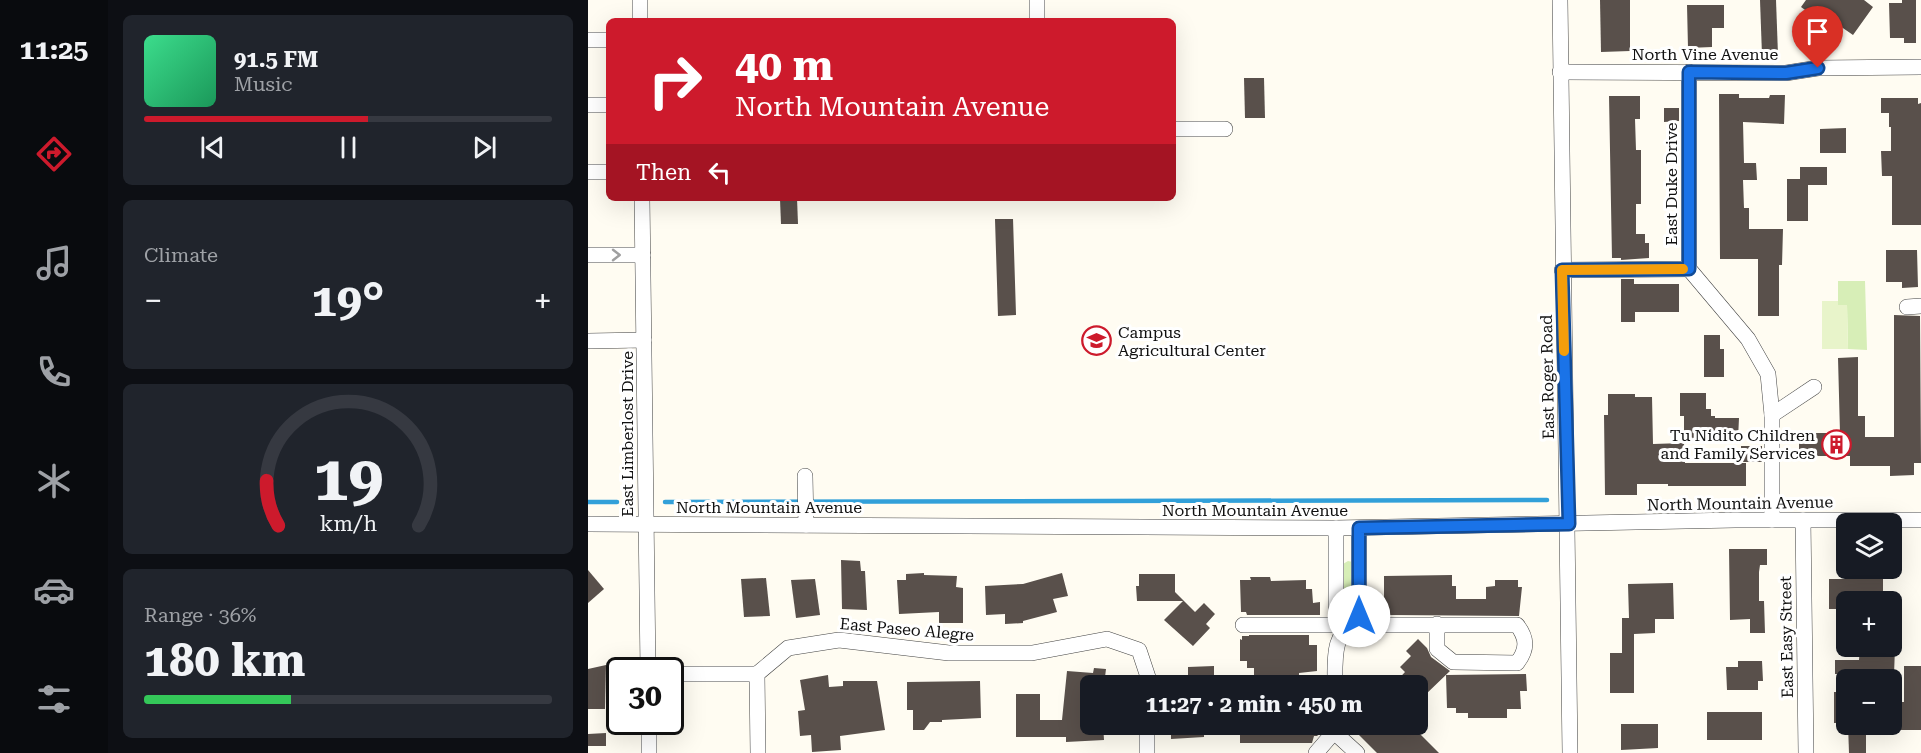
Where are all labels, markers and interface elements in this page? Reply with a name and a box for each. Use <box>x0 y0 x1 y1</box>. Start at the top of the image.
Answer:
pin <box>1792 6 1843 68</box>
icon: arrive <box>1801 15 1834 48</box>
text: 11:25 <box>20 34 88 66</box>
text: 40 m <box>735 41 833 90</box>
icon: right <box>636 42 714 120</box>
street label: North Vine Avenue <box>1632 45 1778 64</box>
text: 91.5 FM <box>234 47 318 72</box>
text: Music <box>234 72 293 96</box>
text: North Mountain Avenue <box>735 91 1049 123</box>
street label: East Duke Drive <box>1662 122 1681 246</box>
icon: previous <box>196 131 229 164</box>
icon: pause <box>332 131 365 164</box>
icon: next <box>468 131 501 164</box>
icon: directions <box>33 133 75 175</box>
icon: left <box>703 156 736 189</box>
text: Then <box>636 160 691 185</box>
icon: music <box>33 242 75 284</box>
text: Climate <box>144 243 218 267</box>
one-way arrow <box>611 249 620 261</box>
text: 19° <box>312 274 384 327</box>
text: − <box>144 281 162 320</box>
text: + <box>534 281 552 320</box>
street label: East Roger Road <box>1537 315 1558 439</box>
place label: Campus Agricultural Center <box>1118 323 1266 360</box>
school or university icon: Campus Agricultural Center <box>1081 325 1113 357</box>
icon: phone <box>33 351 75 393</box>
street label: East Limberlost Drive <box>618 351 637 517</box>
place label: Tu Nidito Children and Family Services <box>1661 426 1815 463</box>
building icon: Tu Nidito Children and Family Services <box>1820 428 1852 460</box>
text: 19 <box>313 442 383 515</box>
icon: climate <box>33 460 75 502</box>
street label: North Mountain Avenue <box>1647 492 1833 515</box>
street label: North Mountain Avenue <box>676 498 862 517</box>
street label: North Mountain Avenue <box>1162 501 1348 520</box>
text: km/h <box>319 511 377 536</box>
map controls <box>1836 513 1902 735</box>
button: layers <box>1836 513 1902 579</box>
icon: car <box>33 569 75 611</box>
street label: East Easy Street <box>1776 576 1797 698</box>
position arrow <box>1327 584 1391 648</box>
button: + <box>1836 591 1902 657</box>
text: Range · 36% <box>144 603 256 627</box>
street label: East Paseo Alegre <box>839 614 975 645</box>
text: 180 km <box>144 634 305 687</box>
speed limit sign: 30 <box>606 657 684 735</box>
button: − <box>1836 669 1902 735</box>
icon: filters <box>33 678 75 720</box>
text: 11:27 · 2 min · 450 m <box>1145 692 1363 717</box>

